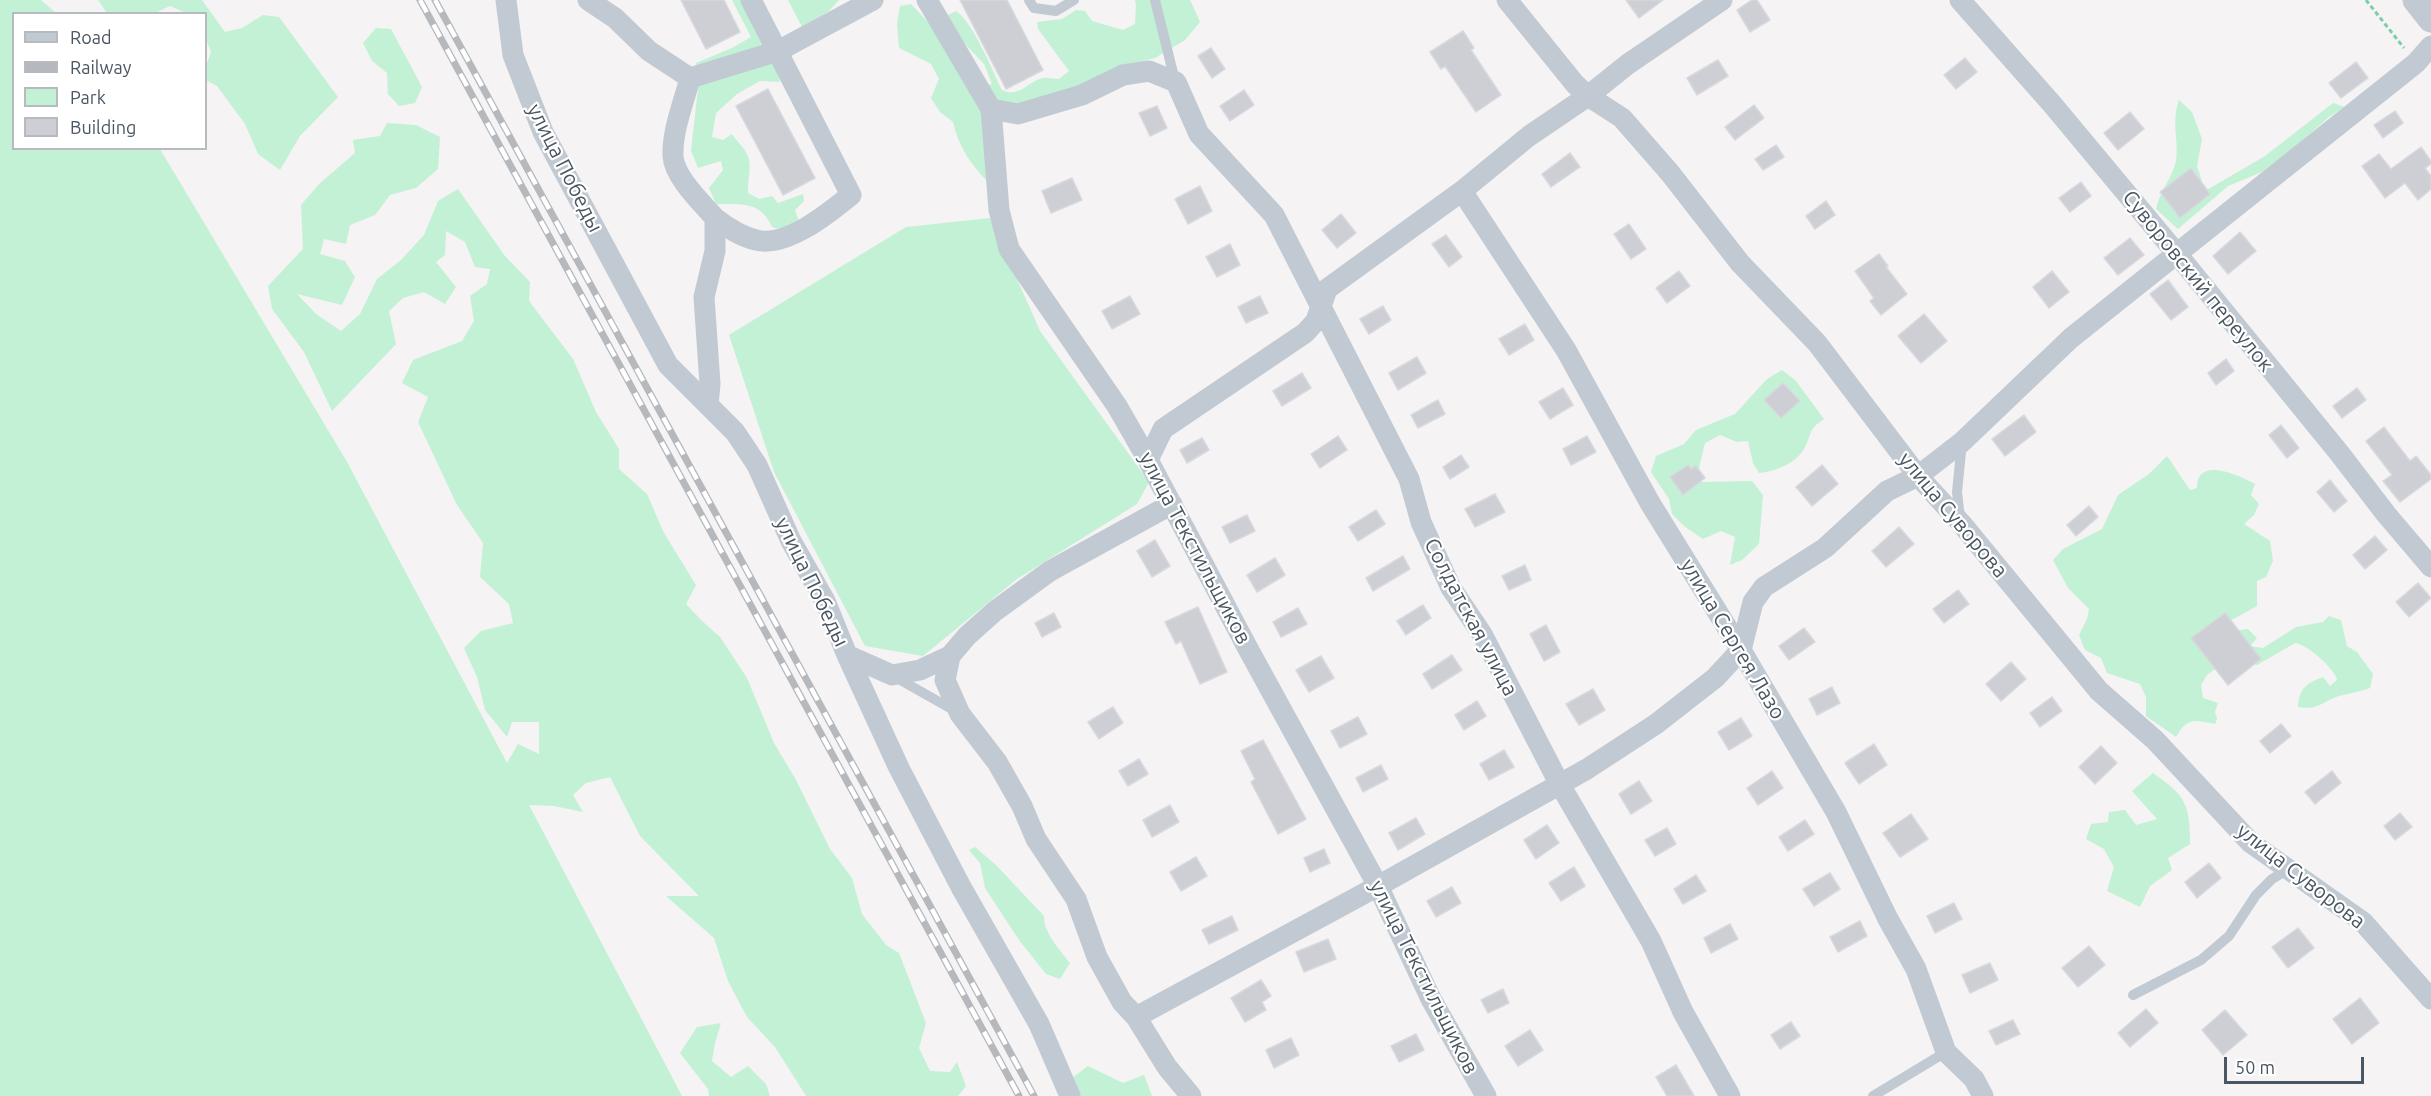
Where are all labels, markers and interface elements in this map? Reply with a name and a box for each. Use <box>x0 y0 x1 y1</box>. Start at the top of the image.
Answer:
legend <box>12 12 207 150</box>
text: Road <box>70 27 112 47</box>
text: Railway <box>70 57 131 77</box>
text: Park <box>70 87 106 107</box>
street label: улица Победы <box>522 100 608 236</box>
text: Building <box>70 117 136 137</box>
street label: Суворовский переулок <box>2117 185 2279 377</box>
street label: улица Суворова <box>1893 447 2013 583</box>
street label: улица Текстильщиков <box>1134 448 1256 648</box>
street label: улица Победы <box>770 513 854 651</box>
street label: Солдатская улица <box>1419 534 1523 700</box>
street label: улица Сергея Лазо <box>1675 554 1791 724</box>
street label: улица Суворова <box>2232 818 2370 934</box>
street label: улица Текстильщиков <box>1364 876 1484 1078</box>
scale bar <box>2227 1045 2366 1083</box>
text: 50 m <box>2235 1057 2275 1077</box>

